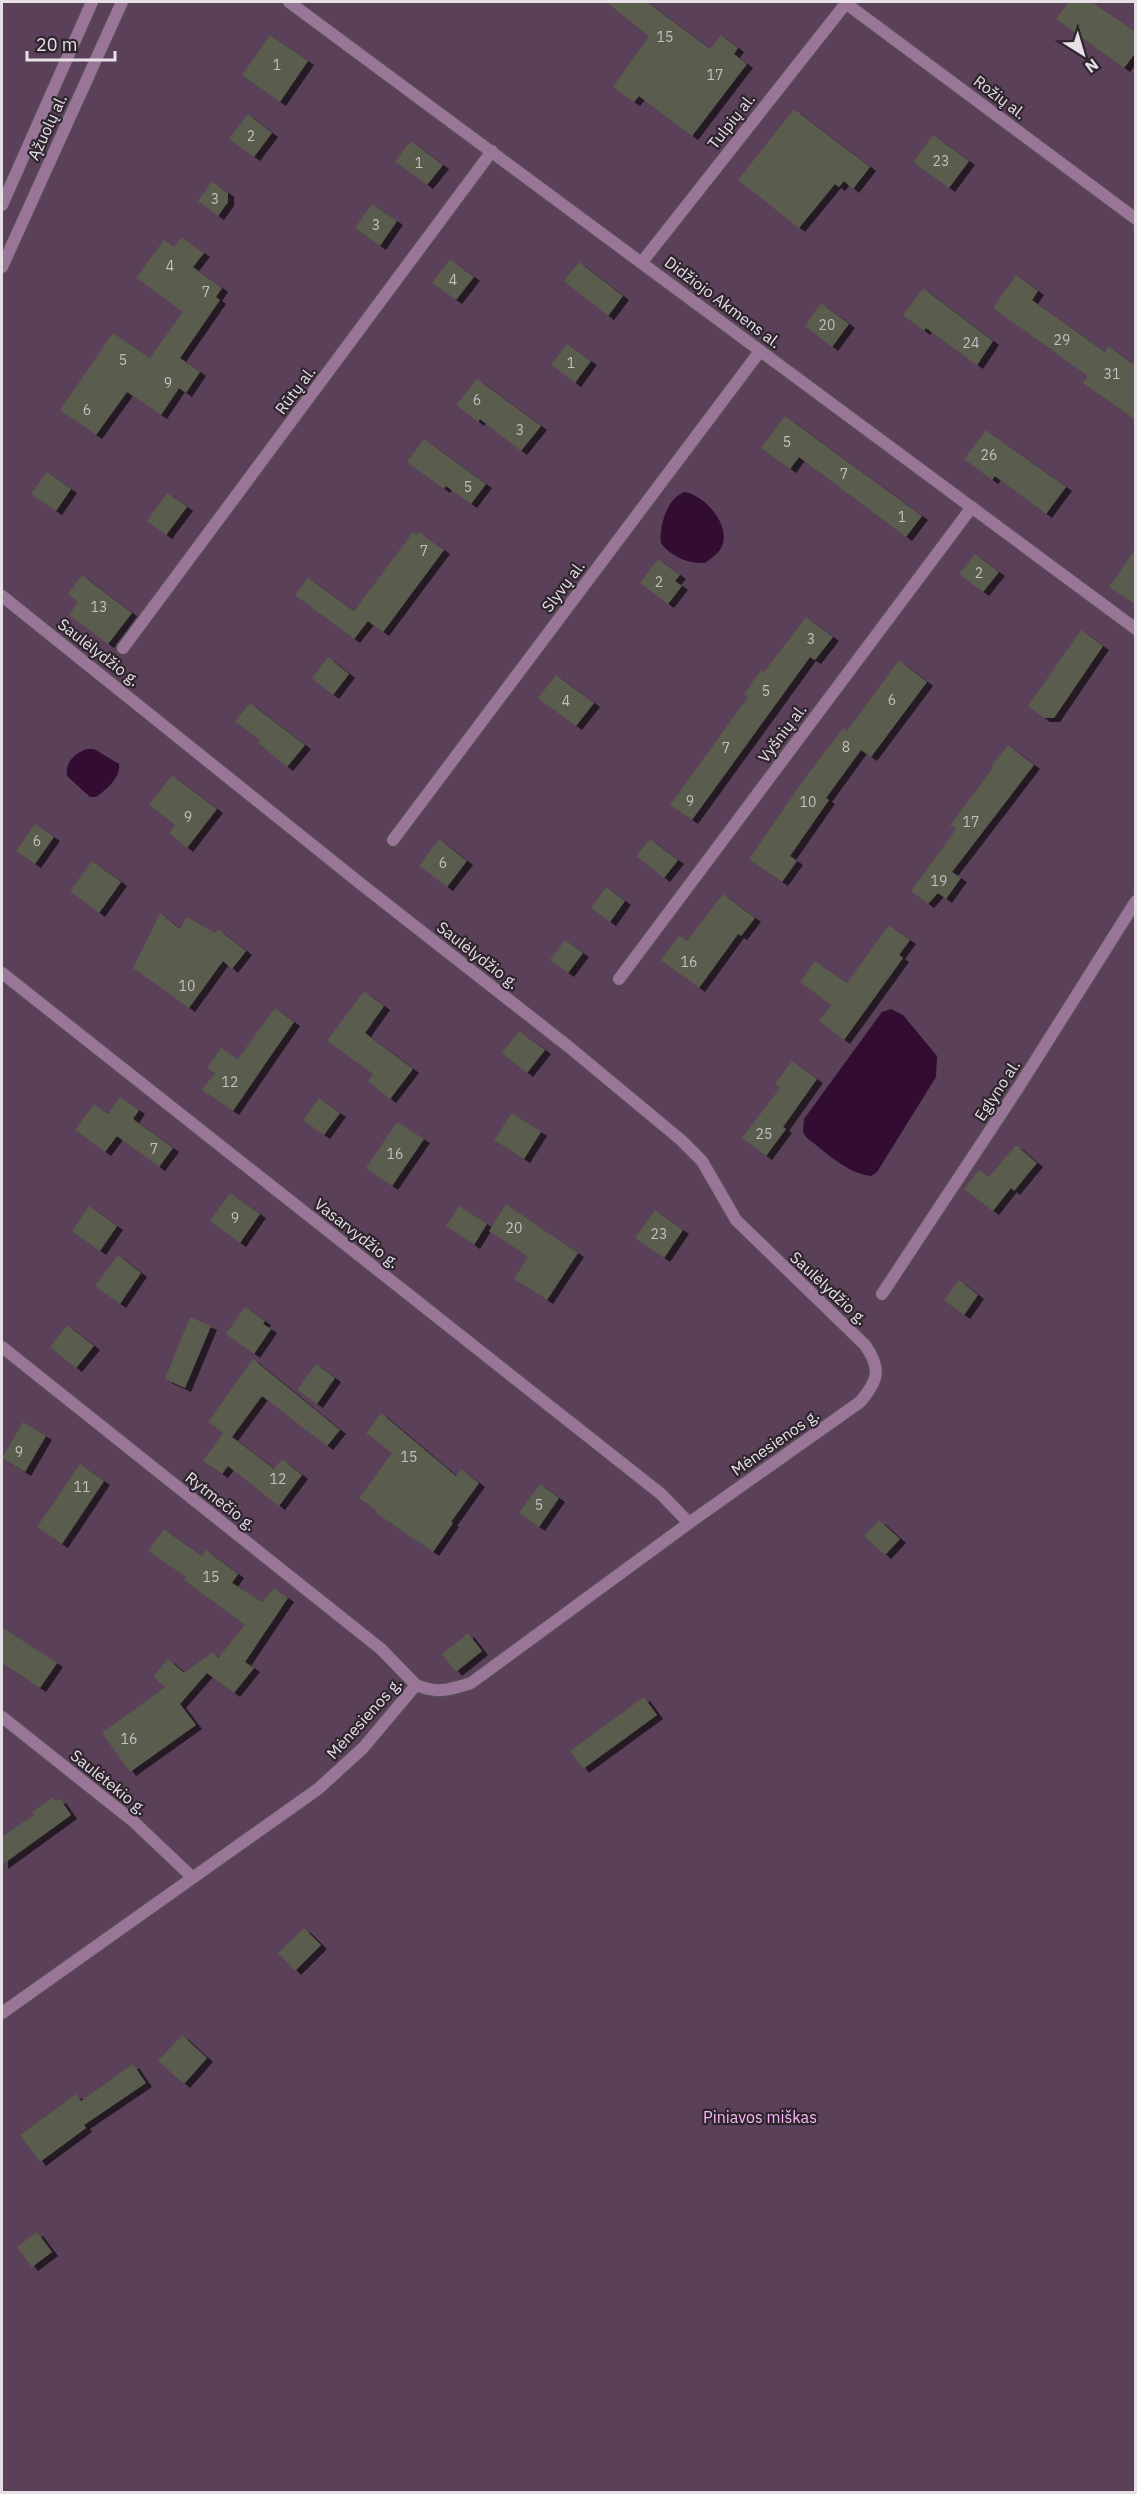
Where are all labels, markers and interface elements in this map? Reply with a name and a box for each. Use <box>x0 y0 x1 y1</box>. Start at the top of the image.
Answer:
scale bar <box>27 24 116 62</box>
north arrow <box>1053 24 1113 84</box>
house number: 15 <box>657 28 673 46</box>
text: 20 m <box>36 33 78 56</box>
text: N <box>1081 55 1103 77</box>
house number: 1 <box>273 56 281 74</box>
house number: 17 <box>707 66 723 84</box>
street label: Rožių al. <box>970 71 1030 123</box>
street label: Tulpių al. <box>703 89 759 153</box>
street label: Ąžuolų al. <box>23 91 71 163</box>
house number: 2 <box>247 127 255 145</box>
house number: 23 <box>933 152 949 170</box>
house number: 1 <box>415 154 423 172</box>
house number: 3 <box>211 190 219 208</box>
house number: 3 <box>372 216 380 234</box>
street label: Didžiojo Akmens al. <box>661 252 785 352</box>
house number: 4 <box>166 257 174 275</box>
house number: 4 <box>449 271 457 289</box>
house number: 7 <box>202 283 210 301</box>
house number: 20 <box>819 316 835 334</box>
house number: 29 <box>1054 331 1070 349</box>
house number: 24 <box>963 334 979 352</box>
house number: 5 <box>119 351 127 369</box>
house number: 1 <box>567 354 575 372</box>
street label: Rūtų al. <box>270 362 320 418</box>
house number: 31 <box>1104 365 1120 383</box>
house number: 9 <box>164 374 172 392</box>
house number: 6 <box>473 391 481 409</box>
house number: 6 <box>83 401 91 419</box>
house number: 3 <box>516 421 524 439</box>
house number: 5 <box>783 433 791 451</box>
house number: 26 <box>981 446 997 464</box>
house number: 7 <box>840 465 848 483</box>
house number: 5 <box>464 478 472 496</box>
house number: 1 <box>898 508 906 526</box>
house number: 7 <box>420 542 428 560</box>
street label: Slyvų al. <box>537 556 589 616</box>
house number: 2 <box>975 564 983 582</box>
house number: 2 <box>655 573 663 591</box>
house number: 13 <box>91 598 107 616</box>
street label: Saulėlydžio g. <box>54 614 144 690</box>
house number: 3 <box>807 630 815 648</box>
house number: 5 <box>762 682 770 700</box>
house number: 6 <box>888 691 896 709</box>
house number: 4 <box>562 692 570 710</box>
street label: Vyšnių al. <box>753 700 811 766</box>
house number: 8 <box>842 738 850 756</box>
house number: 7 <box>722 739 730 757</box>
house number: 9 <box>686 792 694 810</box>
house number: 10 <box>800 793 816 811</box>
house number: 9 <box>184 808 192 826</box>
house number: 17 <box>963 813 979 831</box>
house number: 6 <box>33 832 41 850</box>
house number: 6 <box>439 854 447 872</box>
house number: 19 <box>931 872 947 890</box>
street label: Saulėlydžio g. <box>433 917 523 993</box>
house number: 16 <box>681 953 697 971</box>
house number: 10 <box>179 977 195 995</box>
street label: Eglyno al. <box>970 1056 1024 1124</box>
house number: 12 <box>222 1073 238 1091</box>
house number: 25 <box>756 1125 772 1143</box>
house number: 7 <box>150 1140 158 1158</box>
house number: 16 <box>387 1145 403 1163</box>
street label: Vasarvydžio g. <box>310 1194 404 1272</box>
house number: 9 <box>231 1209 239 1227</box>
house number: 20 <box>506 1219 522 1237</box>
house number: 23 <box>651 1225 667 1243</box>
street label: Saulėlydžio g. <box>786 1247 872 1329</box>
street label: Mėnesienos g. <box>727 1404 823 1480</box>
house number: 9 <box>15 1443 23 1461</box>
house number: 15 <box>401 1448 417 1466</box>
street label: Rytmečio g. <box>182 1467 260 1535</box>
house number: 12 <box>270 1470 286 1488</box>
house number: 11 <box>74 1478 90 1496</box>
house number: 5 <box>535 1496 543 1514</box>
house number: 15 <box>203 1568 219 1586</box>
street label: Mėnesienos g. <box>322 1673 406 1763</box>
house number: 16 <box>121 1730 137 1748</box>
street label: Saulėtekio g. <box>67 1745 151 1819</box>
park label: Piniavos miškas <box>703 2107 817 2127</box>

